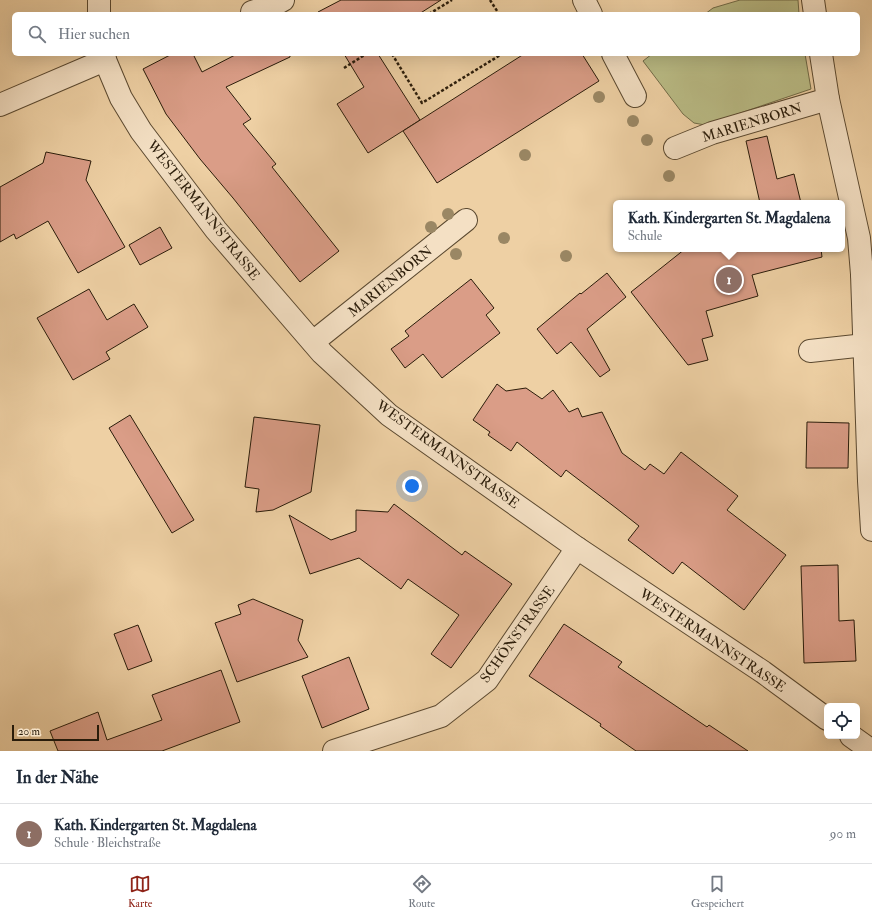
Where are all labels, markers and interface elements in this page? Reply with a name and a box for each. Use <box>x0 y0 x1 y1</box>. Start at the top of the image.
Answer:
search box <box>12 12 860 56</box>
icon: search <box>26 23 48 45</box>
text: Hier suchen <box>58 25 130 44</box>
street label: MARIENBORN <box>700 99 805 146</box>
street label: WESTERMANNSTRASSE <box>143 136 264 284</box>
popup <box>613 200 845 252</box>
text: Kath. Kindergarten St. Magdalena <box>628 209 830 228</box>
text: Schule <box>628 228 662 244</box>
street label: MARIENBORN <box>345 242 436 321</box>
pin: 1 <box>716 265 742 295</box>
street label: WESTERMANNSTRASSE <box>372 396 523 512</box>
your location <box>402 476 422 496</box>
street label: SCHÖNSTRASSE <box>476 582 558 686</box>
street label: WESTERMANNSTRASSE <box>635 584 789 696</box>
map controls <box>824 703 860 739</box>
button: locate <box>824 703 860 739</box>
scale bar <box>12 723 99 742</box>
text: 20 m <box>18 725 40 738</box>
text: In der Nähe <box>16 767 98 788</box>
text: Kath. Kindergarten St. Magdalena <box>54 816 257 835</box>
text: 1 <box>27 826 31 842</box>
text: 90 m <box>830 826 856 842</box>
text: Schule · Bleichstraße <box>54 835 161 851</box>
tab: Karte <box>128 873 152 910</box>
tab: Route <box>408 873 435 910</box>
tab: Gespeichert <box>691 873 744 910</box>

